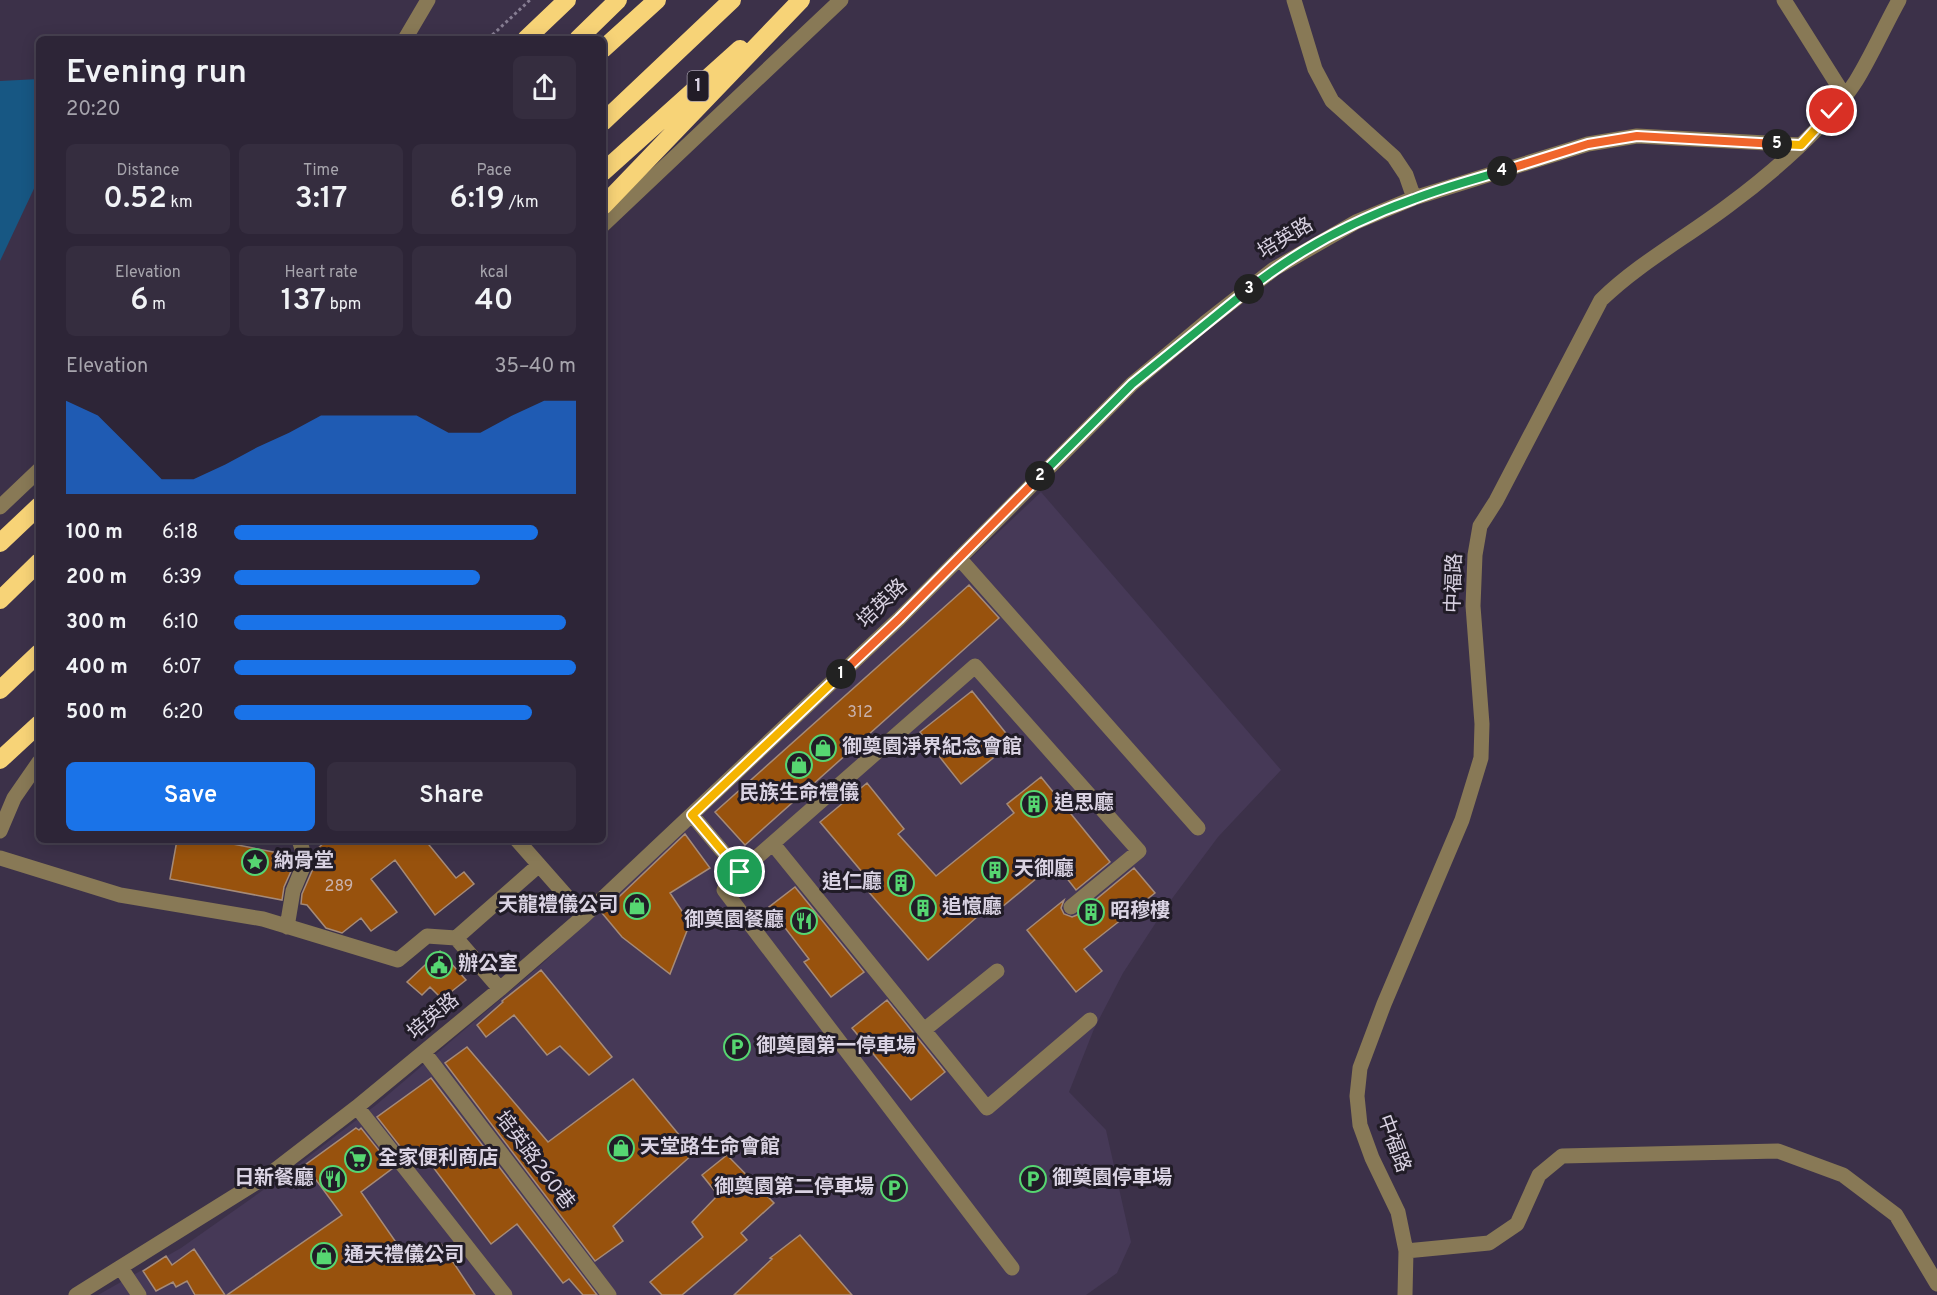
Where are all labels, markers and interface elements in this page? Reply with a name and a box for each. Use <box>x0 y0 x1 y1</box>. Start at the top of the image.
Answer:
text: Evening run <box>66 53 247 95</box>
button: share <box>513 56 576 119</box>
road number: 1 <box>688 71 708 101</box>
pin <box>1806 85 1857 136</box>
icon: check <box>1815 94 1848 127</box>
text: 20:20 <box>66 97 121 123</box>
pin: 5 <box>1762 129 1792 159</box>
text: 5 <box>1772 134 1782 154</box>
pin: 4 <box>1487 156 1517 186</box>
text: Distance <box>117 161 179 181</box>
text: Time <box>303 161 339 181</box>
text: Pace <box>476 161 512 181</box>
text: 4 <box>1497 161 1507 181</box>
text: 0.52 <box>103 181 167 218</box>
text: 3:17 <box>295 181 347 218</box>
text: 6:19 <box>450 181 505 218</box>
text: km <box>167 193 193 213</box>
text: /km <box>505 193 538 213</box>
street label: 培英路 <box>1254 212 1318 266</box>
text: Elevation <box>115 263 181 283</box>
text: Heart rate <box>284 263 358 283</box>
text: kcal <box>480 263 508 283</box>
pin: 3 <box>1234 274 1264 304</box>
text: 3 <box>1244 279 1254 299</box>
text: 6 <box>130 283 148 320</box>
text: 137 <box>281 283 326 320</box>
text: 40 <box>475 283 513 320</box>
text: m <box>148 295 166 315</box>
text: bpm <box>326 295 361 315</box>
text: Elevation <box>66 354 148 380</box>
text: 35–40 m <box>494 354 576 380</box>
pin: 2 <box>1025 461 1055 491</box>
text: 2 <box>1035 466 1045 486</box>
text: 100 m <box>66 520 123 546</box>
text: 6:18 <box>162 520 198 546</box>
street label: 中福路 <box>1441 553 1469 613</box>
text: 200 m <box>66 565 127 591</box>
text: 6:39 <box>162 565 202 591</box>
street label: 培英路 <box>852 574 914 634</box>
text: 300 m <box>66 610 127 636</box>
text: 6:10 <box>162 610 199 636</box>
text: 400 m <box>66 655 128 681</box>
text: 6:07 <box>162 655 201 681</box>
pin: 1 <box>826 659 856 689</box>
text: 1 <box>838 664 844 684</box>
text: 500 m <box>66 700 127 726</box>
text: 6:20 <box>162 700 204 726</box>
house number: 312 <box>847 703 873 723</box>
shop icon: 御奠園淨界紀念會館 <box>808 733 838 763</box>
place label: 御奠園淨界紀念會館 <box>842 735 1022 761</box>
shop icon: 民族生命禮儀 <box>784 750 814 780</box>
button: Save <box>66 762 315 831</box>
button: Share <box>327 762 576 831</box>
place label: 民族生命禮儀 <box>739 781 859 807</box>
building icon: 追思廳 <box>1019 789 1049 819</box>
place label: 追思廳 <box>1054 791 1114 817</box>
pin <box>714 846 765 897</box>
place icon: 納骨堂 <box>240 847 270 877</box>
place label: 納骨堂 <box>274 849 334 875</box>
icon: arrive <box>723 855 756 888</box>
building icon: 天御廳 <box>980 855 1010 885</box>
place label: 天御廳 <box>1014 857 1074 883</box>
building icon: 追仁廳 <box>886 868 916 898</box>
place label: 追仁廳 <box>822 870 882 896</box>
house number: 289 <box>325 877 353 897</box>
shop icon: 天龍禮儀公司 <box>622 891 652 921</box>
place label: 天龍禮儀公司 <box>498 893 618 919</box>
building icon: 追憶廳 <box>908 893 938 923</box>
place label: 追憶廳 <box>942 895 1002 921</box>
building icon: 昭穆樓 <box>1076 897 1106 927</box>
place label: 昭穆樓 <box>1110 899 1170 925</box>
restaurant icon: 御奠園餐廳 <box>789 906 819 936</box>
place label: 御奠園餐廳 <box>684 908 784 934</box>
public building icon: 辦公室 <box>424 950 454 980</box>
place label: 辦公室 <box>458 952 518 978</box>
street label: 培英路 <box>403 988 465 1046</box>
parking icon: 御奠園第一停車場 <box>722 1032 752 1062</box>
place label: 御奠園第一停車場 <box>756 1034 916 1060</box>
street label: 培英路260巷 <box>488 1106 580 1216</box>
street label: 中福路 <box>1371 1111 1415 1177</box>
shop icon: 天堂路生命會館 <box>606 1133 636 1163</box>
place label: 天堂路生命會館 <box>640 1135 780 1161</box>
supermarket icon: 全家便利商店 <box>343 1144 373 1174</box>
place label: 全家便利商店 <box>378 1146 498 1172</box>
restaurant icon: 日新餐廳 <box>318 1164 348 1194</box>
parking icon: 御奠園停車場 <box>1018 1164 1048 1194</box>
place label: 日新餐廳 <box>234 1166 314 1192</box>
place label: 御奠園停車場 <box>1052 1166 1172 1192</box>
parking icon: 御奠園第二停車場 <box>879 1173 909 1203</box>
place label: 御奠園第二停車場 <box>714 1175 874 1201</box>
shop icon: 通天禮儀公司 <box>309 1241 339 1271</box>
place label: 通天禮儀公司 <box>344 1243 464 1269</box>

